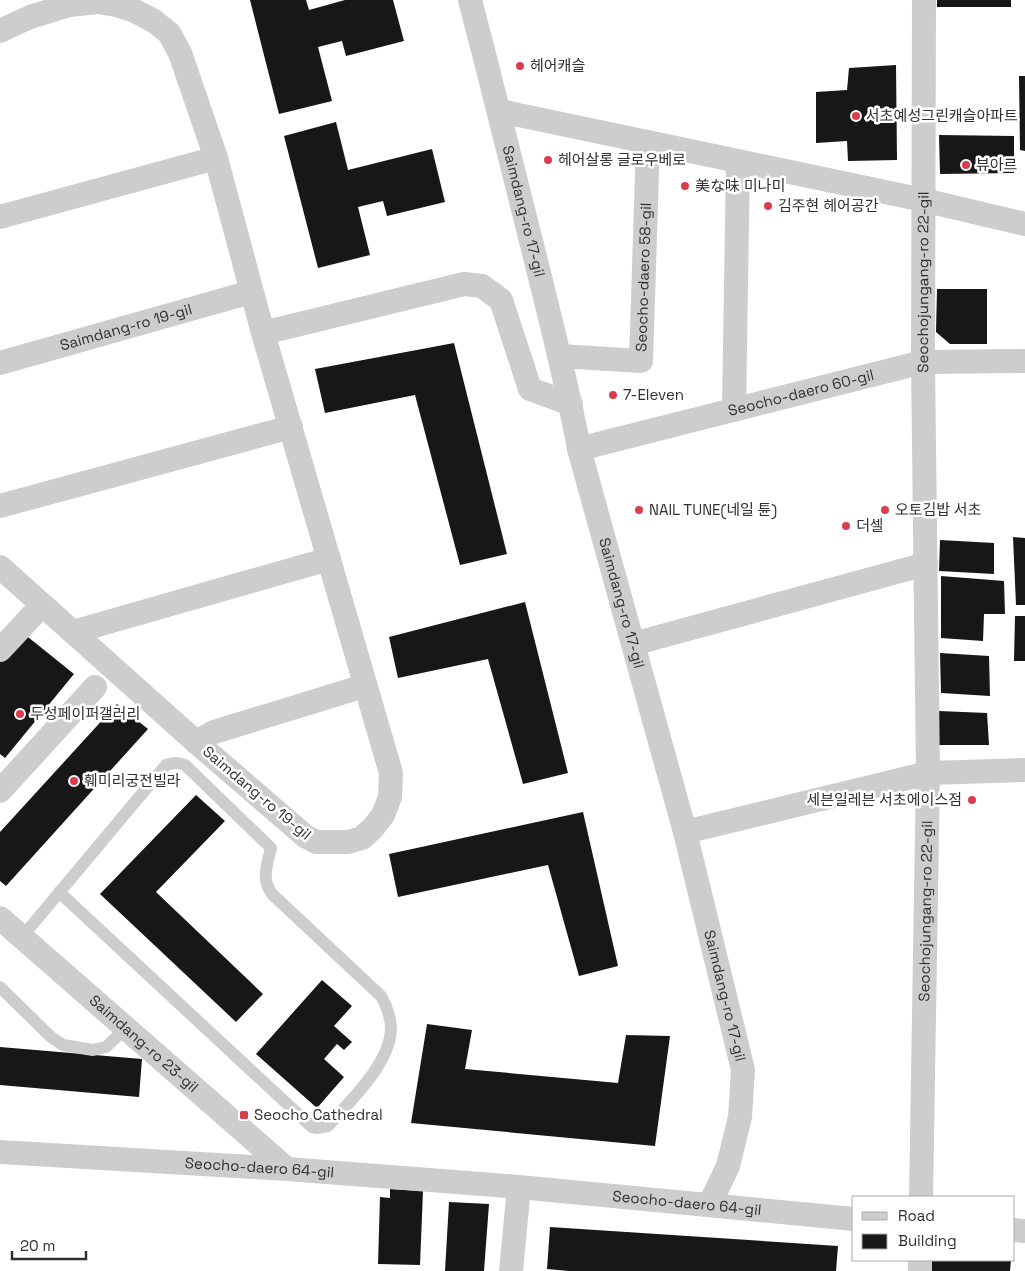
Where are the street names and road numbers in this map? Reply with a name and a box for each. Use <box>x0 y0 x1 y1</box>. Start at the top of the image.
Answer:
street label: Saimdang-ro 17-gil <box>499 143 550 279</box>
street label: Seochojungang-ro 22-gil <box>913 191 932 373</box>
street label: Seocho-daero 58-gil <box>631 202 655 352</box>
street label: Saimdang-ro 19-gil <box>58 299 194 355</box>
street label: Seocho-daero 60-gil <box>726 365 876 420</box>
street label: Saimdang-ro 17-gil <box>595 536 649 670</box>
street label: Saimdang-ro 19-gil <box>199 742 316 844</box>
street label: Seochojungang-ro 22-gil <box>914 820 936 1002</box>
street label: Saimdang-ro 17-gil <box>700 928 751 1063</box>
street label: Saimdang-ro 23-gil <box>86 991 203 1096</box>
street label: Seocho-daero 64-gil <box>184 1153 335 1182</box>
street label: Seocho-daero 64-gil <box>612 1186 762 1219</box>

